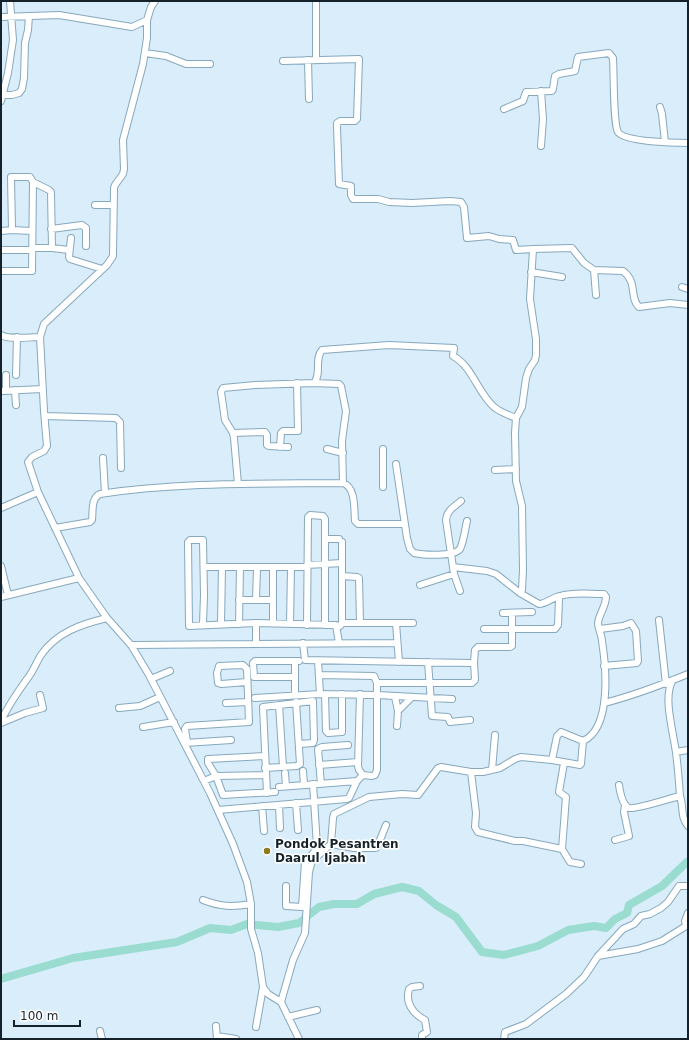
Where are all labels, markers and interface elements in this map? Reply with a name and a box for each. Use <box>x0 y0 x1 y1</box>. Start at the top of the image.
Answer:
place label: Pondok Pesantren Daarul Ijabah <box>275 837 399 865</box>
marker: Pondok Pesantren Daarul Ijabah <box>262 846 272 856</box>
scale bar <box>14 1002 80 1028</box>
text: 100 m <box>20 1009 58 1023</box>

